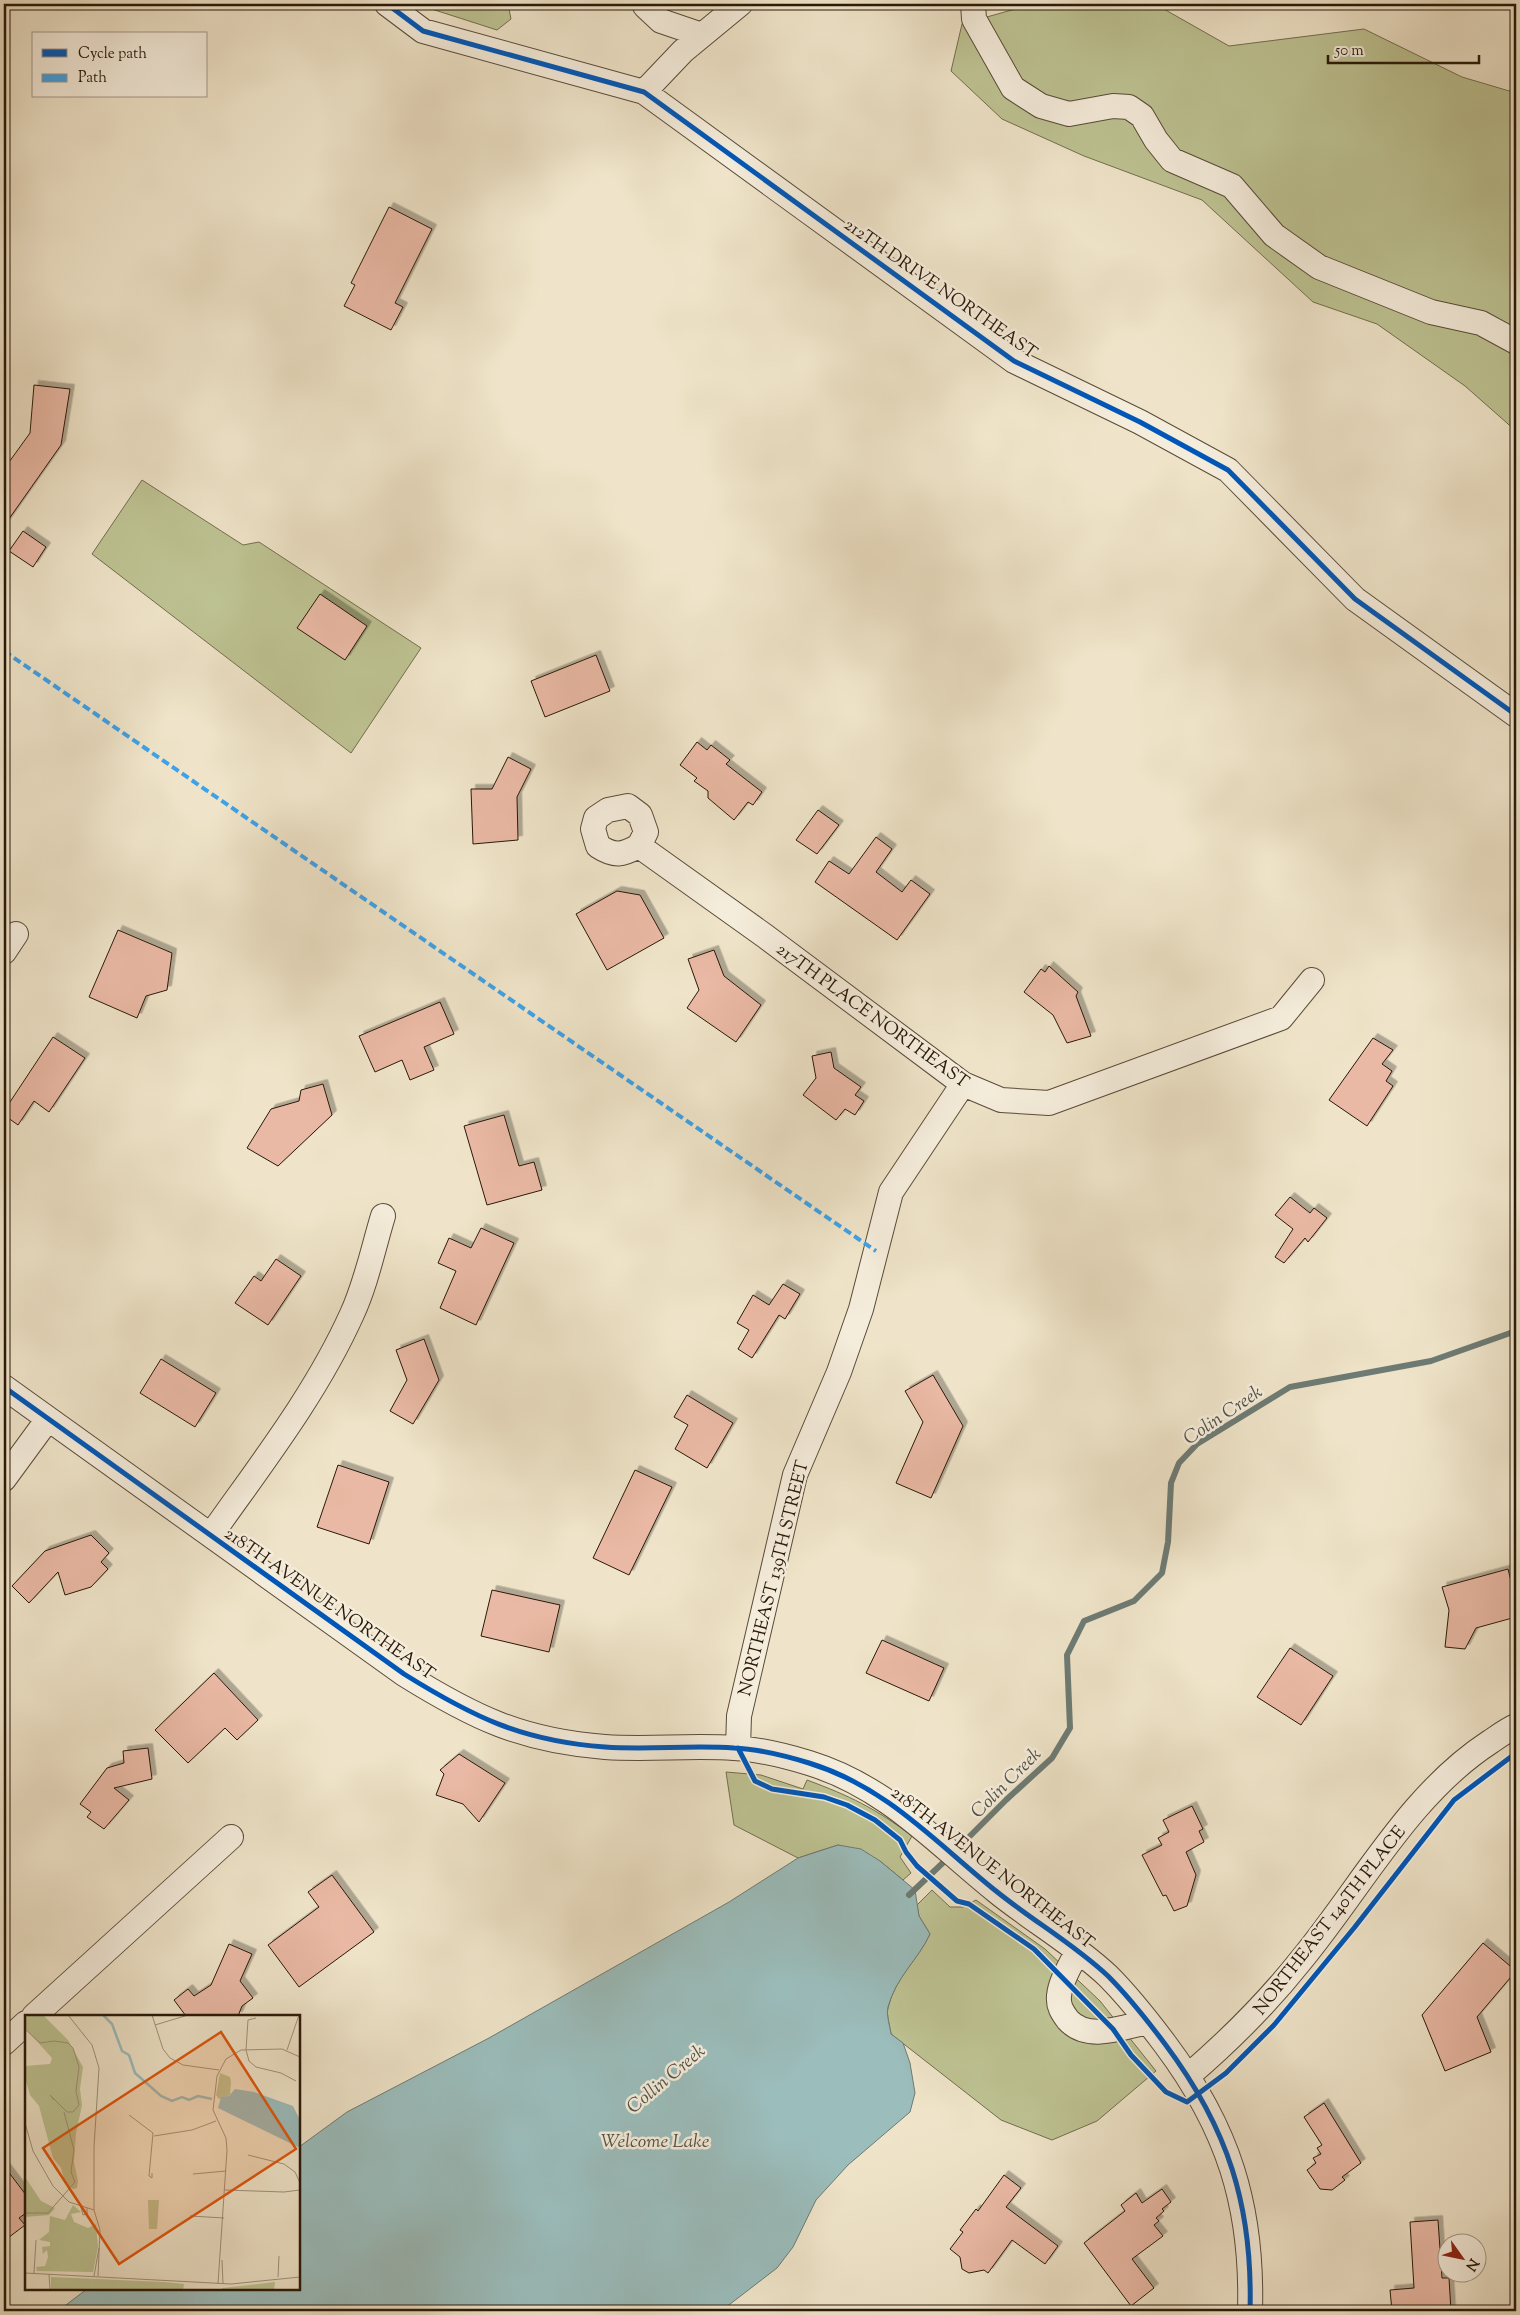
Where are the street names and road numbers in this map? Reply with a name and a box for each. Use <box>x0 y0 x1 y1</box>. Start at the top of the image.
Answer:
street label: 212TH DRIVE NORTHEAST <box>838 213 1042 367</box>
street label: 217TH PLACE NORTHEAST <box>770 938 974 1096</box>
street label: NORTHEAST 139TH STREET <box>733 1458 817 1699</box>
street label: 218TH AVENUE NORTHEAST <box>218 1522 440 1688</box>
street label: 218TH AVENUE NORTHEAST <box>884 1781 1099 1957</box>
street label: NORTHEAST 140TH PLACE <box>1248 1821 1413 2022</box>

